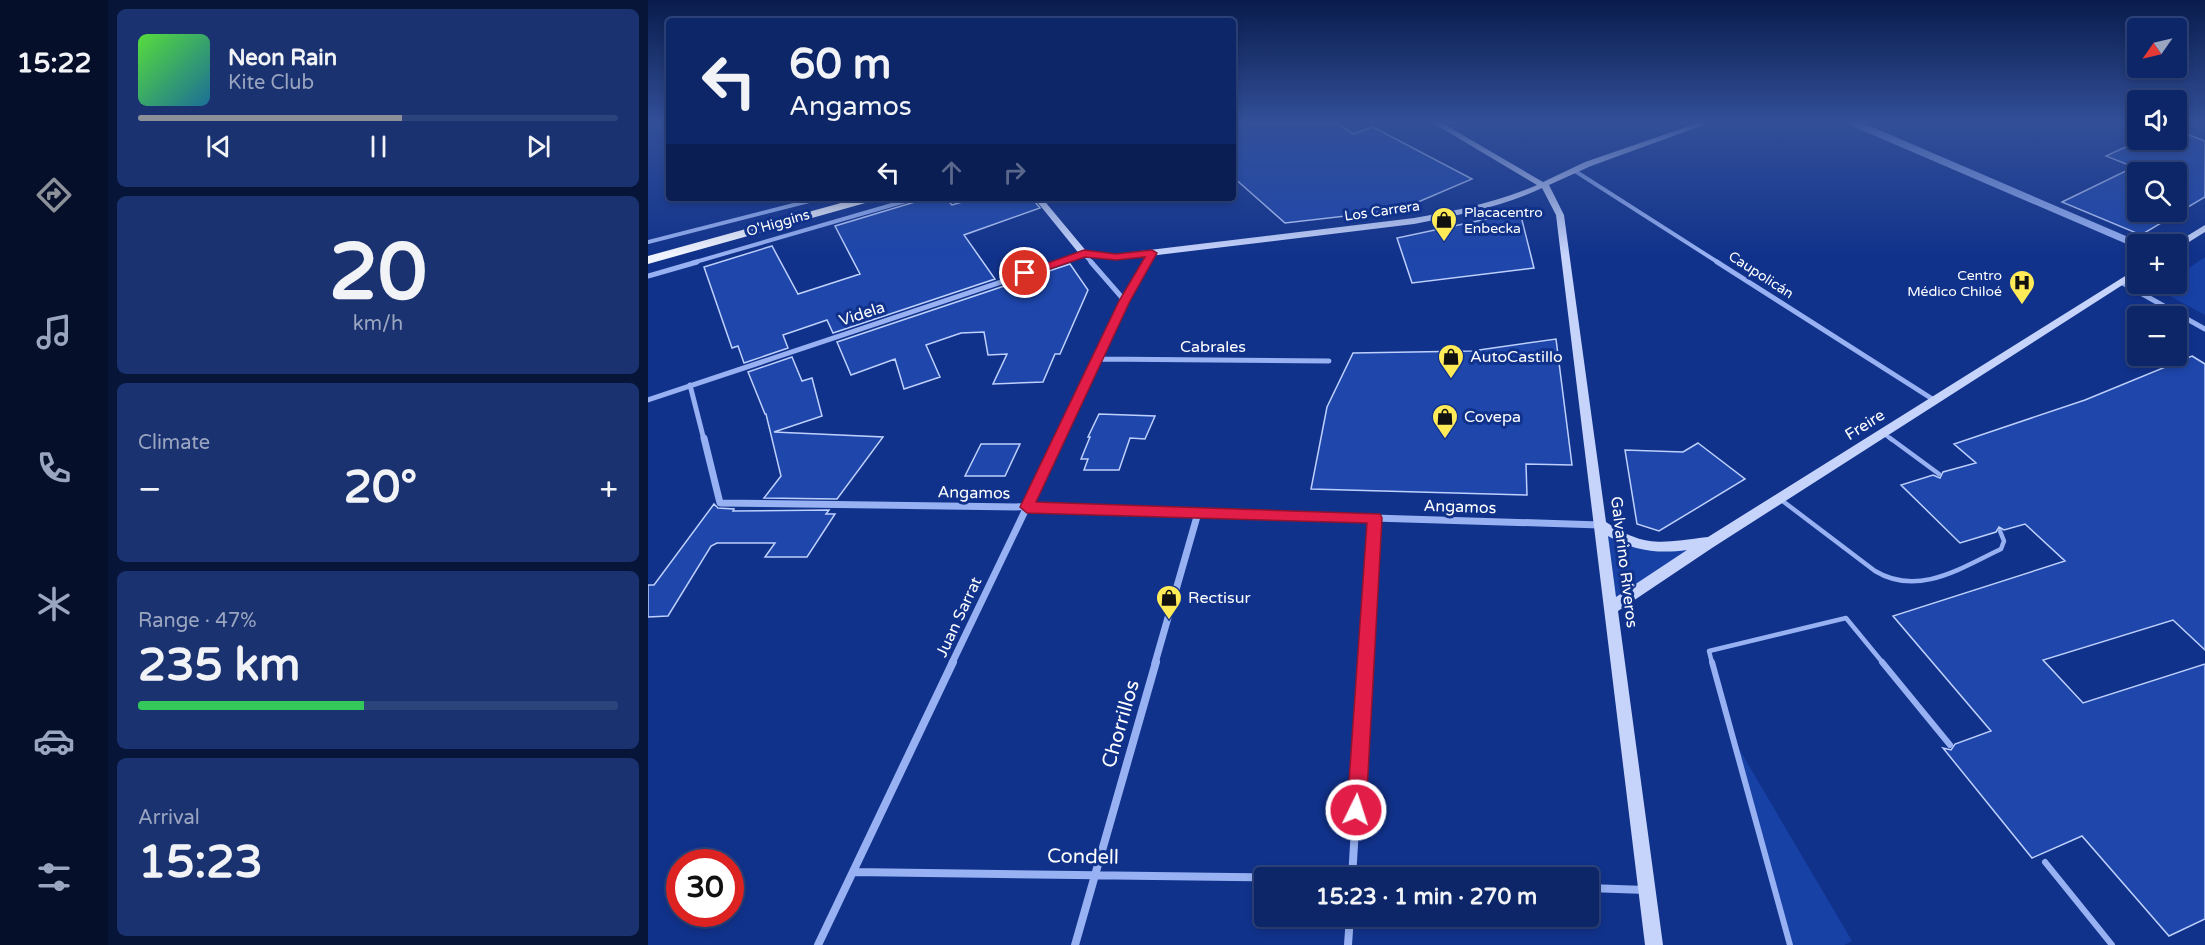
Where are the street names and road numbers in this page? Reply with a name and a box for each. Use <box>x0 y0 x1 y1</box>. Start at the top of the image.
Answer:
street label: Los Carrera <box>1343 197 1421 225</box>
street label: O'Higgins <box>745 206 812 240</box>
street label: Caupolicán <box>1725 248 1797 302</box>
street label: Videla <box>837 297 887 331</box>
street label: Cabrales <box>1180 337 1246 357</box>
street label: Freire <box>1841 405 1889 445</box>
street label: Angamos <box>937 482 1011 504</box>
street label: Galvarino Riveros <box>1606 495 1642 629</box>
street label: Angamos <box>1423 496 1497 518</box>
street label: Juan Sarrat <box>932 574 986 660</box>
street label: Chorrillos <box>1097 677 1145 771</box>
street label: Condell <box>1047 844 1119 870</box>

